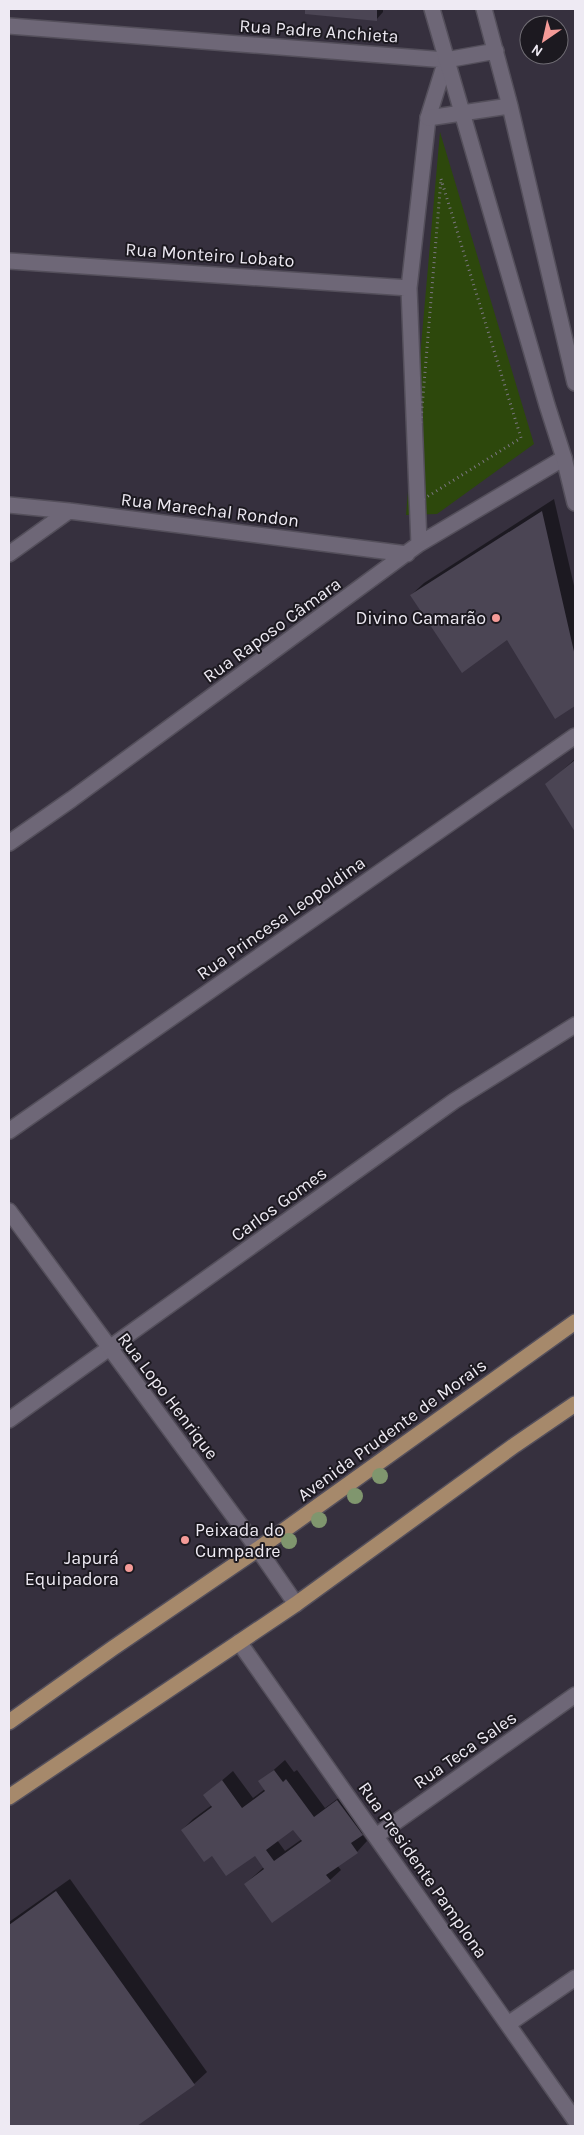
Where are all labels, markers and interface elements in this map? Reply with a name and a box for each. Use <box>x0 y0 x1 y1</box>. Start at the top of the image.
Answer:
street label: Rua Padre Anchieta <box>239 14 399 48</box>
north arrow <box>519 15 569 65</box>
text: N <box>528 41 546 60</box>
street label: Rua Monteiro Lobato <box>125 238 295 272</box>
street label: Rua Marechal Rondon <box>120 488 300 532</box>
street label: Rua Raposo Câmara <box>199 573 345 687</box>
place label: Divino Camarão <box>355 607 486 629</box>
marker: Divino Camarão <box>490 612 502 624</box>
street label: Rua Princesa Leopoldina <box>192 851 370 985</box>
street label: Carlos Gomes <box>227 1162 331 1246</box>
street label: Rua Lopo Henrique <box>113 1328 223 1464</box>
street label: Avenida Prudente de Morais <box>293 1354 491 1506</box>
place label: Peixada do Cumpadre <box>195 1519 284 1562</box>
marker: Peixada do Cumpadre <box>179 1534 191 1546</box>
place label: Japurá Equipadora <box>25 1547 119 1590</box>
marker: Japurá Equipadora <box>123 1562 135 1574</box>
street label: Rua Teca Sales <box>409 1706 521 1794</box>
street label: Rua Presidente Pamplona <box>354 1777 492 1963</box>

